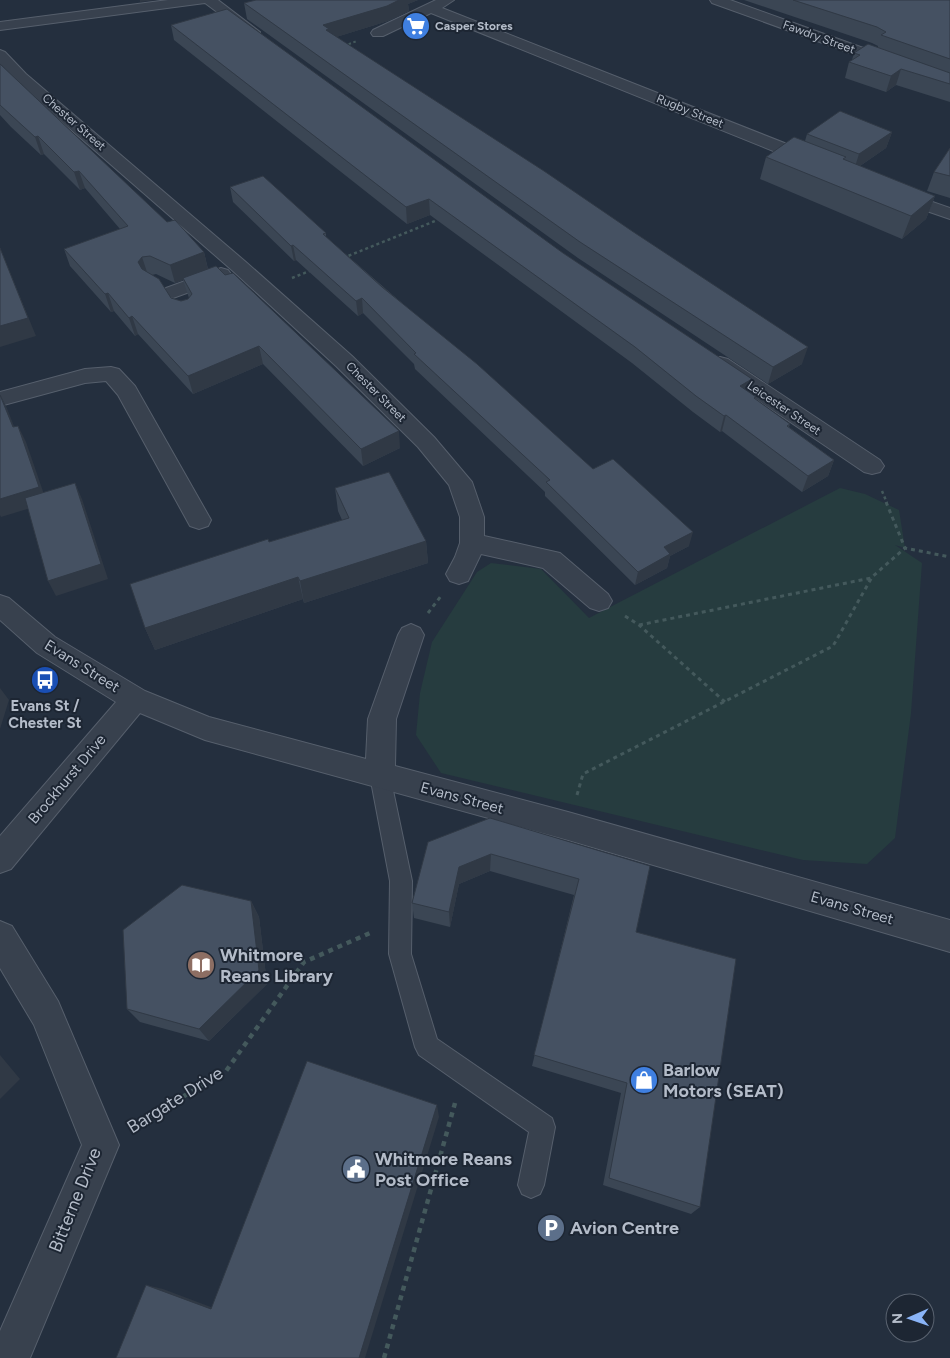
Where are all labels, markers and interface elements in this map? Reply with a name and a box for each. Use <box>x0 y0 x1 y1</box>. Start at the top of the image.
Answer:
supermarket icon: Casper Stores <box>401 11 431 41</box>
street label: Fawdry Street <box>781 17 857 57</box>
place label: Casper Stores <box>435 19 513 33</box>
street label: Chester Street <box>40 91 109 154</box>
street label: Rugby Street <box>654 91 726 131</box>
street label: Chester Street <box>343 359 409 425</box>
street label: Leicester Street <box>744 378 824 438</box>
street label: Evans Street <box>41 636 123 696</box>
bus stop icon: Evans St / Chester St <box>30 665 60 695</box>
place label: Evans St / Chester St <box>8 697 82 732</box>
street label: Brockhurst Drive <box>24 731 110 827</box>
street label: Evans Street <box>419 778 506 818</box>
street label: Evans Street <box>809 888 896 928</box>
place label: Whitmore Reans Library <box>220 944 333 987</box>
library icon: Whitmore Reans Library <box>186 950 216 980</box>
place label: Barlow Motors (SEAT) <box>663 1059 784 1102</box>
street label: Bargate Drive <box>123 1062 227 1138</box>
shop icon: Barlow Motors (SEAT) <box>629 1065 659 1095</box>
street label: Bitterne Drive <box>44 1144 106 1255</box>
place label: Whitmore Reans Post Office <box>375 1148 513 1191</box>
public building icon: Whitmore Reans Post Office <box>341 1154 371 1184</box>
parking icon: Avion Centre <box>536 1213 566 1243</box>
place label: Avion Centre <box>570 1217 679 1239</box>
north arrow <box>885 1293 935 1343</box>
text: N <box>889 1313 906 1324</box>

